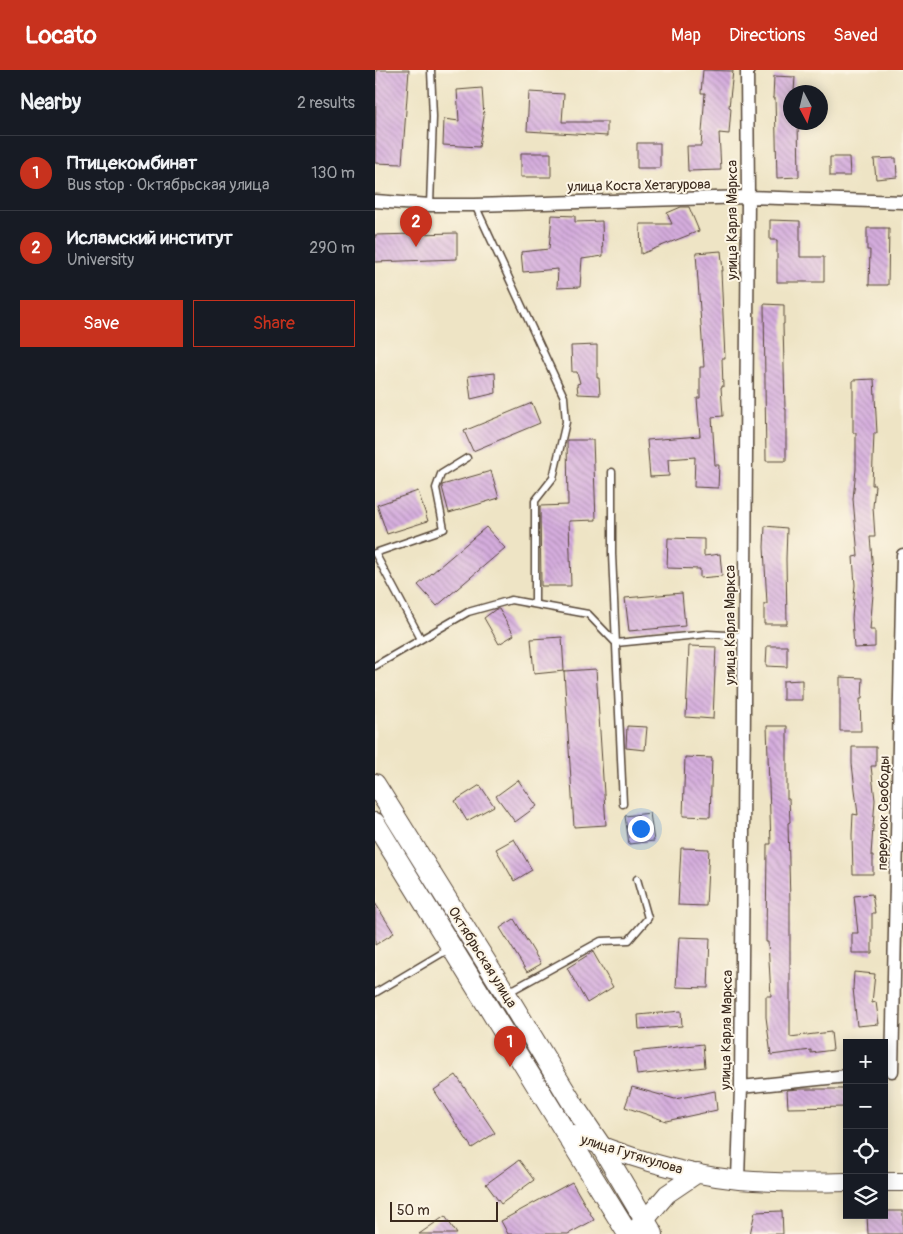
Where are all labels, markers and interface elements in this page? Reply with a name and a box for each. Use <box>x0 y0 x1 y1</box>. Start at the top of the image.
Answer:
text: Locato <box>25 21 97 50</box>
text: Map <box>671 24 701 47</box>
text: Directions <box>729 24 805 47</box>
text: Saved <box>833 24 878 47</box>
north arrow <box>783 85 828 130</box>
text: Nearby <box>20 89 81 116</box>
text: 2 results <box>297 93 355 113</box>
text: Птицекомбинат <box>67 151 197 175</box>
street label: улица Карла Маркса <box>724 160 741 281</box>
text: 1 <box>33 163 39 183</box>
text: 130 m <box>311 163 355 183</box>
text: Bus stop · Октябрьская улица <box>67 175 269 195</box>
street label: улица Коста Хетагурова <box>566 176 711 195</box>
pin: 2 <box>400 206 432 247</box>
text: Исламский институт <box>67 226 233 250</box>
text: 2 <box>32 238 40 258</box>
text: 290 m <box>309 238 355 258</box>
text: University <box>67 250 134 270</box>
button: Save <box>20 300 183 347</box>
button: Share <box>193 300 355 347</box>
street label: улица Карла Маркса <box>722 565 739 686</box>
street label: переулок Свободы <box>874 756 893 870</box>
your location <box>628 816 654 842</box>
street label: Октябрьская улица <box>445 904 521 1011</box>
street label: улица Карла Маркса <box>717 970 736 1091</box>
pin: 1 <box>494 1026 526 1067</box>
map controls <box>843 1039 888 1219</box>
button: + <box>843 1039 888 1084</box>
button: − <box>843 1084 888 1129</box>
button: locate <box>843 1129 888 1174</box>
street label: улица Гутякулова <box>578 1131 685 1178</box>
button: layers <box>843 1174 888 1219</box>
scale bar <box>390 1199 497 1222</box>
text: 50 m <box>397 1202 430 1219</box>

